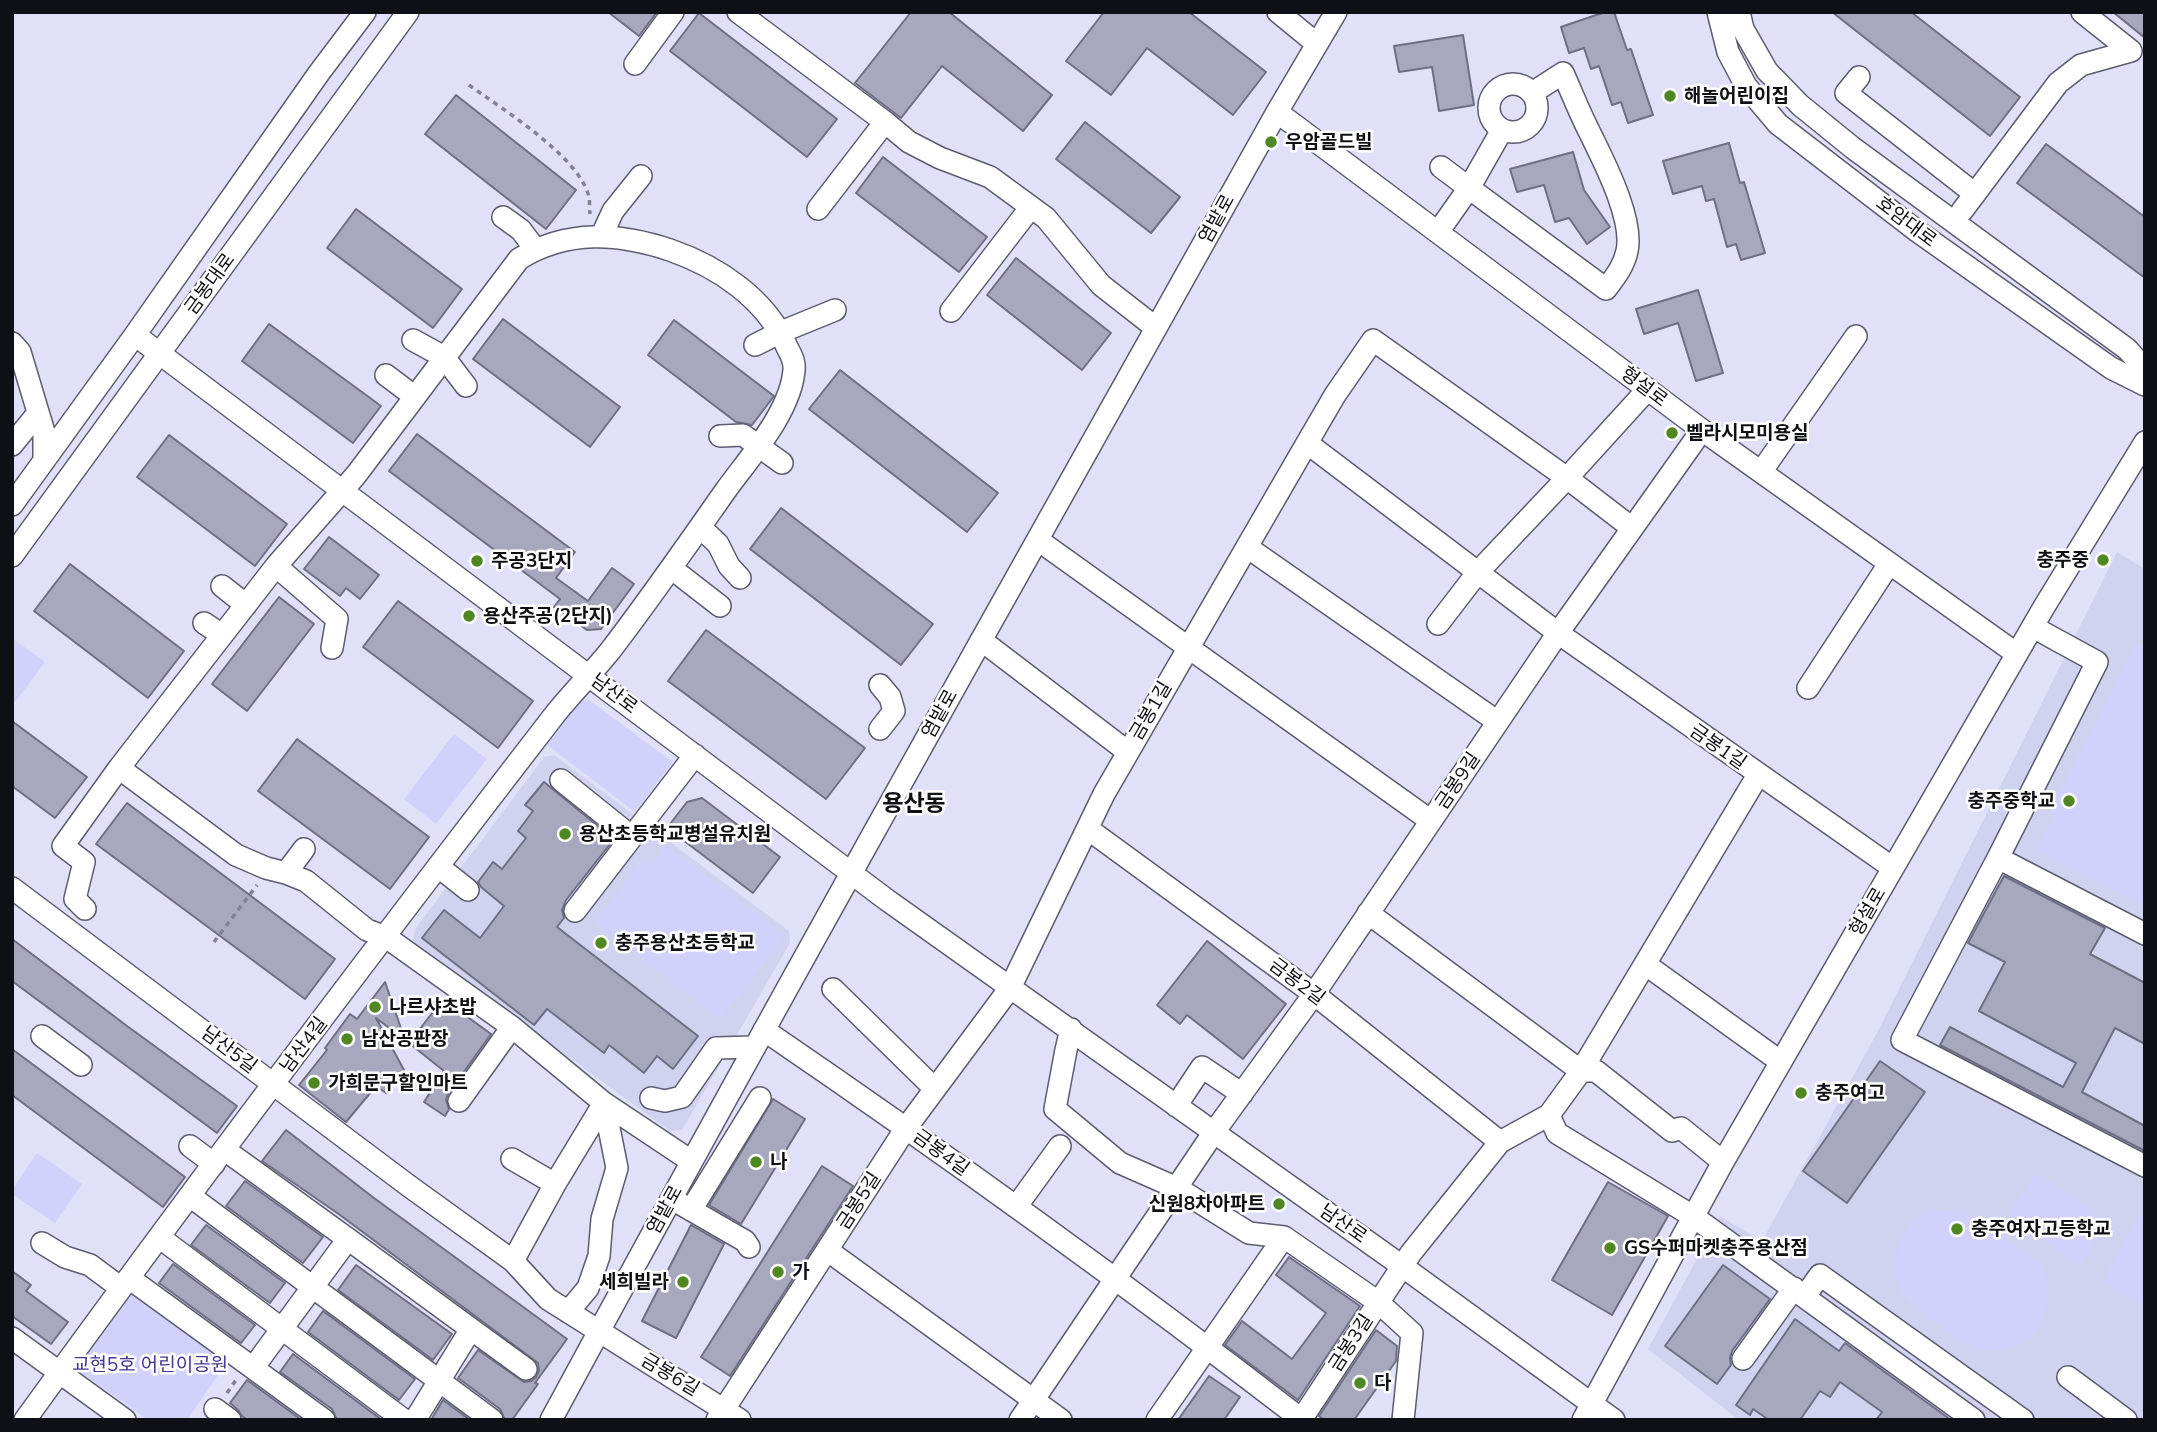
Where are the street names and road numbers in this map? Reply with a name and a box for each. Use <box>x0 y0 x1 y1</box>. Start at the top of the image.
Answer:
street label: 염밭로 <box>1194 191 1240 247</box>
street label: 호암대로 <box>1871 192 1941 252</box>
street label: 금봉대로 <box>180 249 240 319</box>
street label: 형설로 <box>1616 362 1672 412</box>
street label: 남산로 <box>586 669 642 719</box>
street label: 금봉1길 <box>1125 678 1177 744</box>
street label: 염밭로 <box>917 686 963 742</box>
street label: 금봉1길 <box>1685 719 1751 775</box>
street label: 금봉9길 <box>1431 748 1485 814</box>
street label: 형설로 <box>1845 884 1891 940</box>
street label: 금봉2길 <box>1265 954 1329 1010</box>
street label: 남산4길 <box>276 1013 332 1077</box>
street label: 남산5길 <box>197 1022 261 1078</box>
street label: 금봉4길 <box>908 1125 974 1181</box>
street label: 금봉5길 <box>832 1168 886 1234</box>
street label: 염밭로 <box>642 1182 688 1238</box>
street label: 남산로 <box>1315 1200 1371 1248</box>
street label: 금봉3길 <box>1324 1310 1378 1376</box>
street label: 금봉6길 <box>637 1349 703 1401</box>

